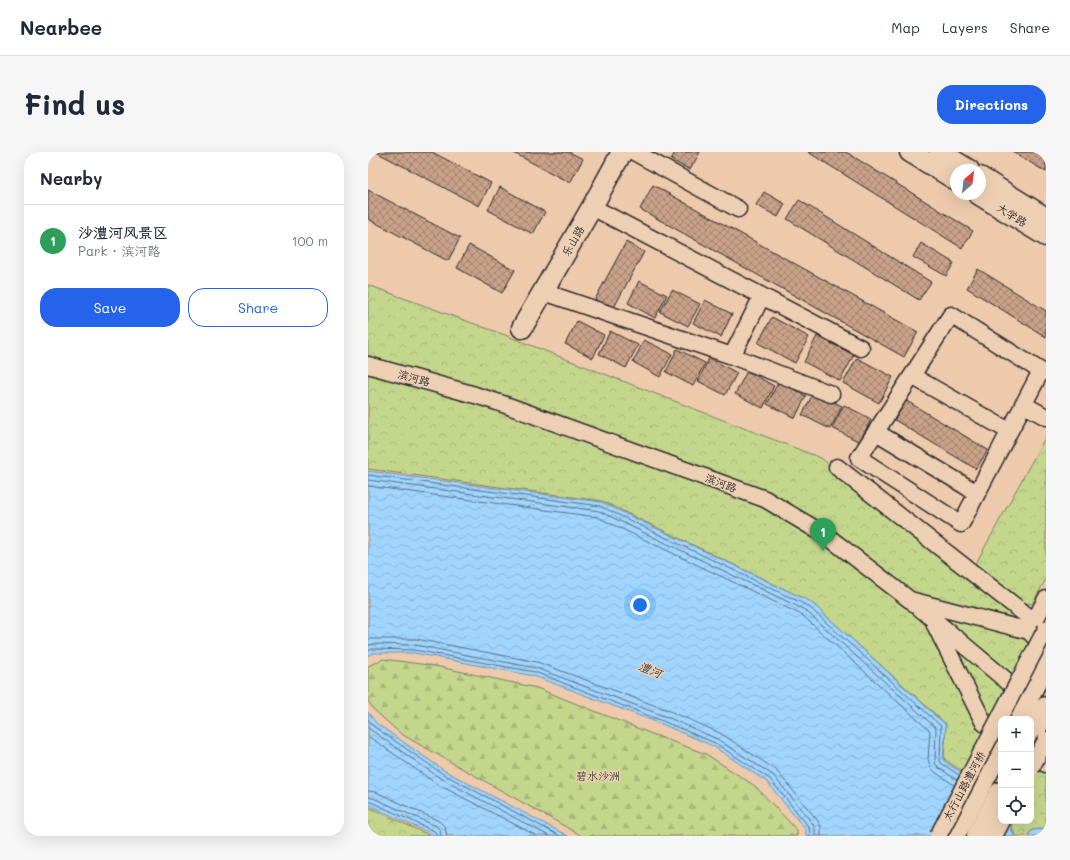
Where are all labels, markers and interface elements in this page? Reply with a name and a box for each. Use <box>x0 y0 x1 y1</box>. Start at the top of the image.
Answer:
text: Nearbee <box>20 15 102 40</box>
text: Map <box>891 18 920 37</box>
text: Layers <box>942 18 988 37</box>
text: Share <box>1010 18 1050 37</box>
button: Directions <box>937 85 1046 124</box>
text: Find us <box>24 86 125 122</box>
north arrow <box>950 164 986 200</box>
text: Nearby <box>40 167 102 189</box>
street label: 大学路 <box>994 199 1030 230</box>
text: 沙澧河风景区 <box>78 222 168 242</box>
street label: 乐山路 <box>558 223 587 259</box>
text: 1 <box>50 232 56 249</box>
text: 100 m <box>292 232 328 249</box>
text: Park · 滨河路 <box>78 242 160 259</box>
button: Save <box>40 288 180 327</box>
button: Share <box>188 288 328 327</box>
street label: 滨河路 <box>396 366 432 389</box>
street label: 滨河路 <box>703 470 739 495</box>
pin: 1 <box>810 518 836 551</box>
your location <box>630 595 650 615</box>
water label: 澧河 <box>636 657 666 682</box>
map controls <box>998 716 1034 824</box>
button: + <box>998 716 1034 752</box>
street label: 太行山路澧河桥 <box>939 748 988 823</box>
button: − <box>998 752 1034 788</box>
park label: 碧水沙洲 <box>576 768 620 783</box>
button: locate <box>998 788 1034 824</box>

